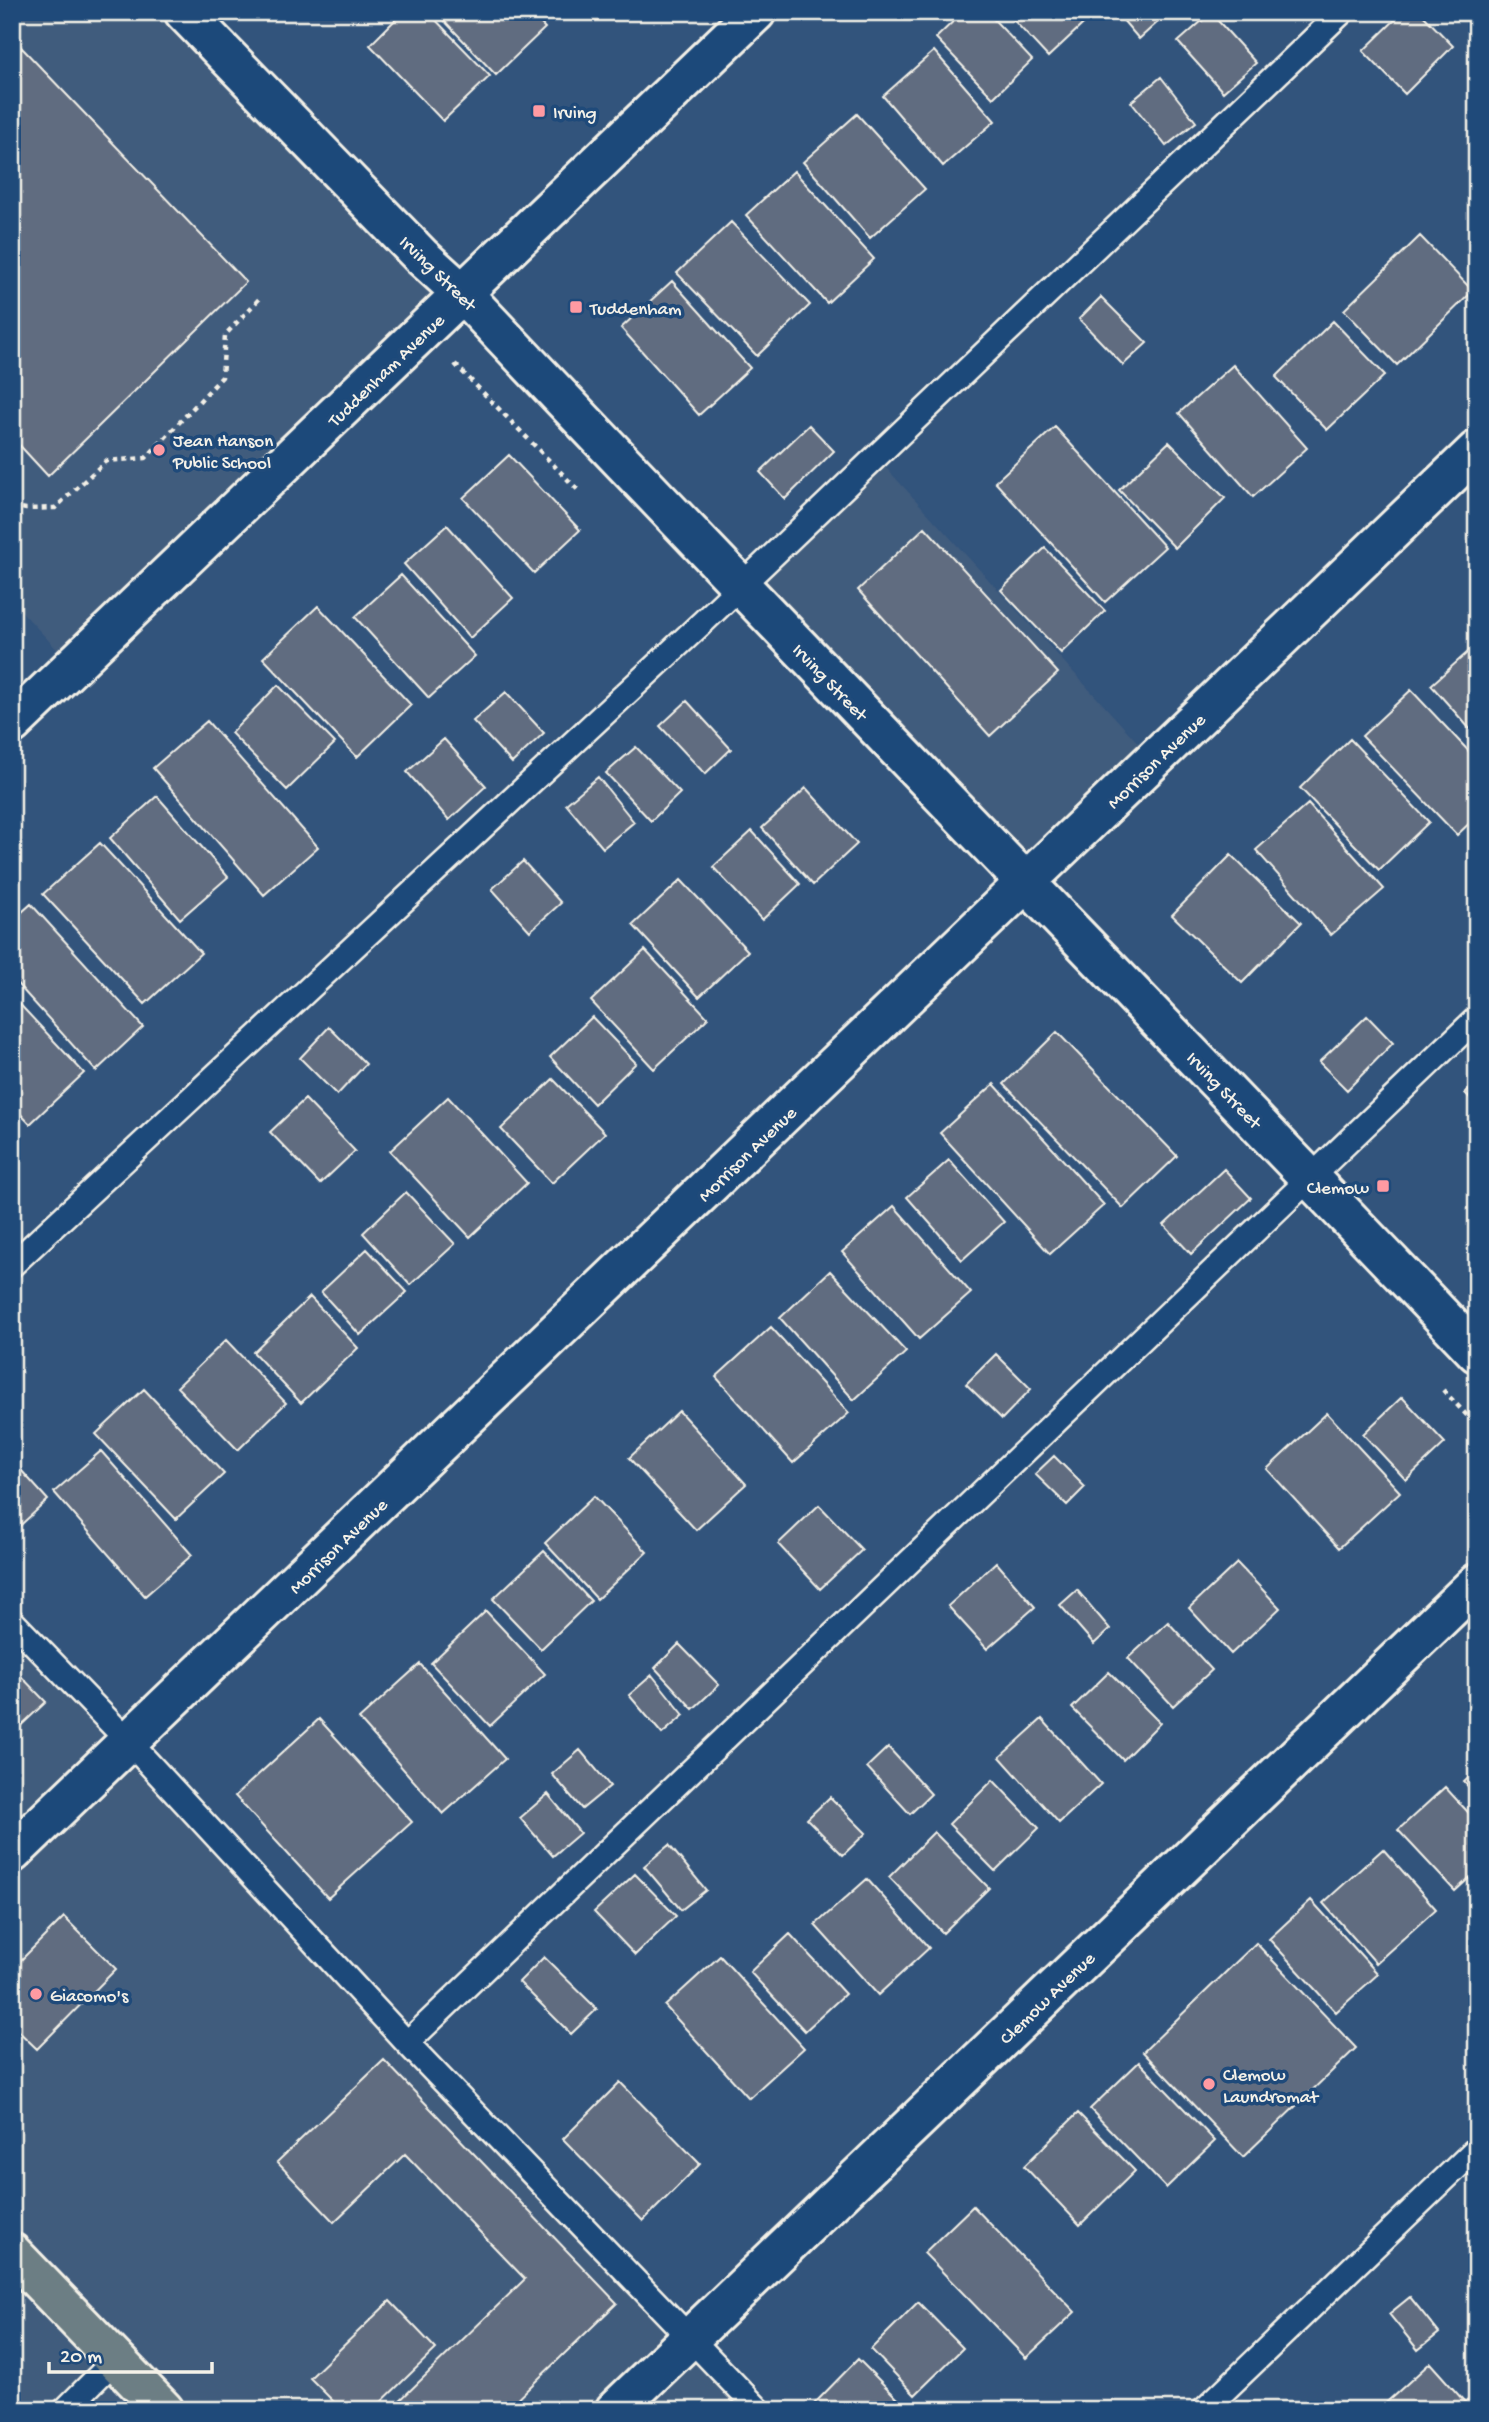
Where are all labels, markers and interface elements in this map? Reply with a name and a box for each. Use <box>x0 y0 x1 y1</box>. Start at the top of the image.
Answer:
marker: Irving <box>531 103 547 119</box>
place label: Irving <box>553 103 597 126</box>
street label: Irving Street <box>393 232 482 319</box>
marker: Tuddenham <box>568 299 584 315</box>
place label: Tuddenham <box>589 299 682 322</box>
street label: Tuddenham Avenue <box>324 310 451 434</box>
place label: Jean Hanson Public School <box>172 431 273 476</box>
marker: Jean Hanson Public School <box>151 442 167 458</box>
street label: Irving Street <box>786 640 873 729</box>
street label: Morrison Avenue <box>1103 710 1212 815</box>
street label: Irving Street <box>1180 1048 1267 1137</box>
street label: Morrison Avenue <box>694 1103 803 1208</box>
place label: Clemow <box>1307 1178 1369 1201</box>
marker: Clemow <box>1375 1178 1391 1194</box>
street label: Morrison Avenue <box>285 1495 394 1600</box>
street label: Clemow Avenue <box>996 1948 1101 2051</box>
marker: Giacomo's <box>28 1986 44 2002</box>
place label: Giacomo's <box>50 1986 129 2009</box>
place label: Clemow Laundromat <box>1223 2065 1320 2110</box>
marker: Clemow Laundromat <box>1201 2076 1217 2092</box>
scale bar <box>49 2331 212 2375</box>
text: 20 m <box>60 2346 102 2371</box>

